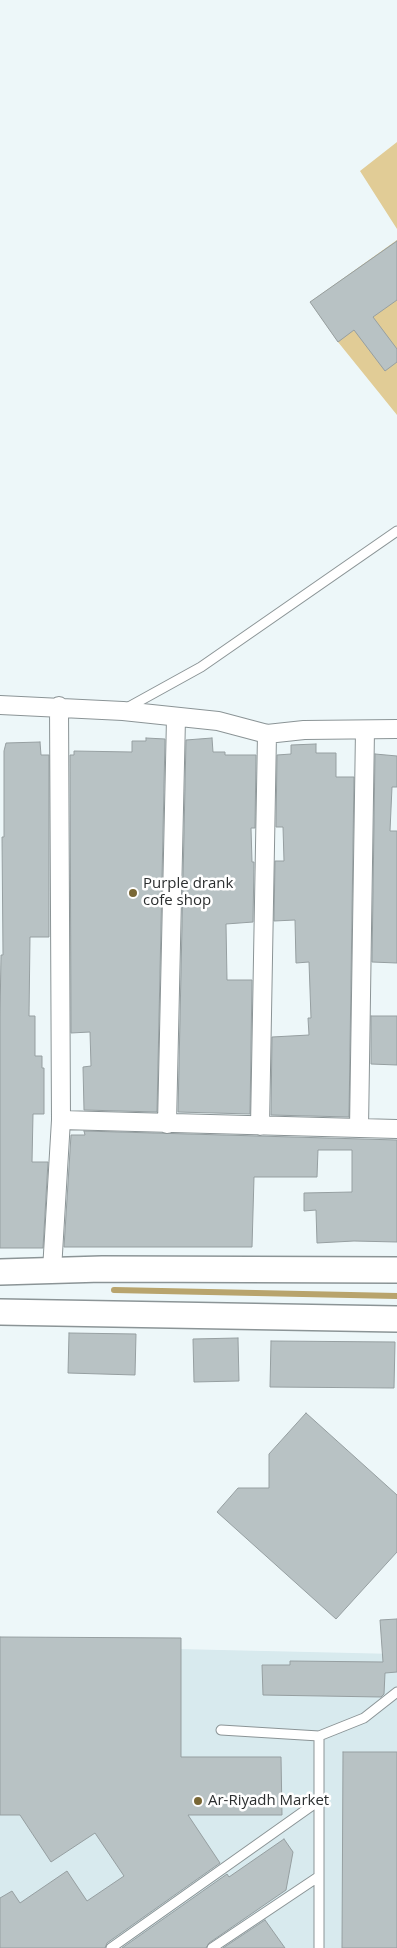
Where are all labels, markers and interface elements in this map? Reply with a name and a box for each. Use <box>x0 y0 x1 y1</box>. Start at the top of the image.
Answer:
place label: Purple drank cofe shop <box>143 875 233 910</box>
marker: Purple drank cofe shop <box>127 887 139 899</box>
place label: Ar-Riyadh Market <box>208 1792 329 1810</box>
marker: Ar-Riyadh Market <box>192 1795 204 1807</box>

